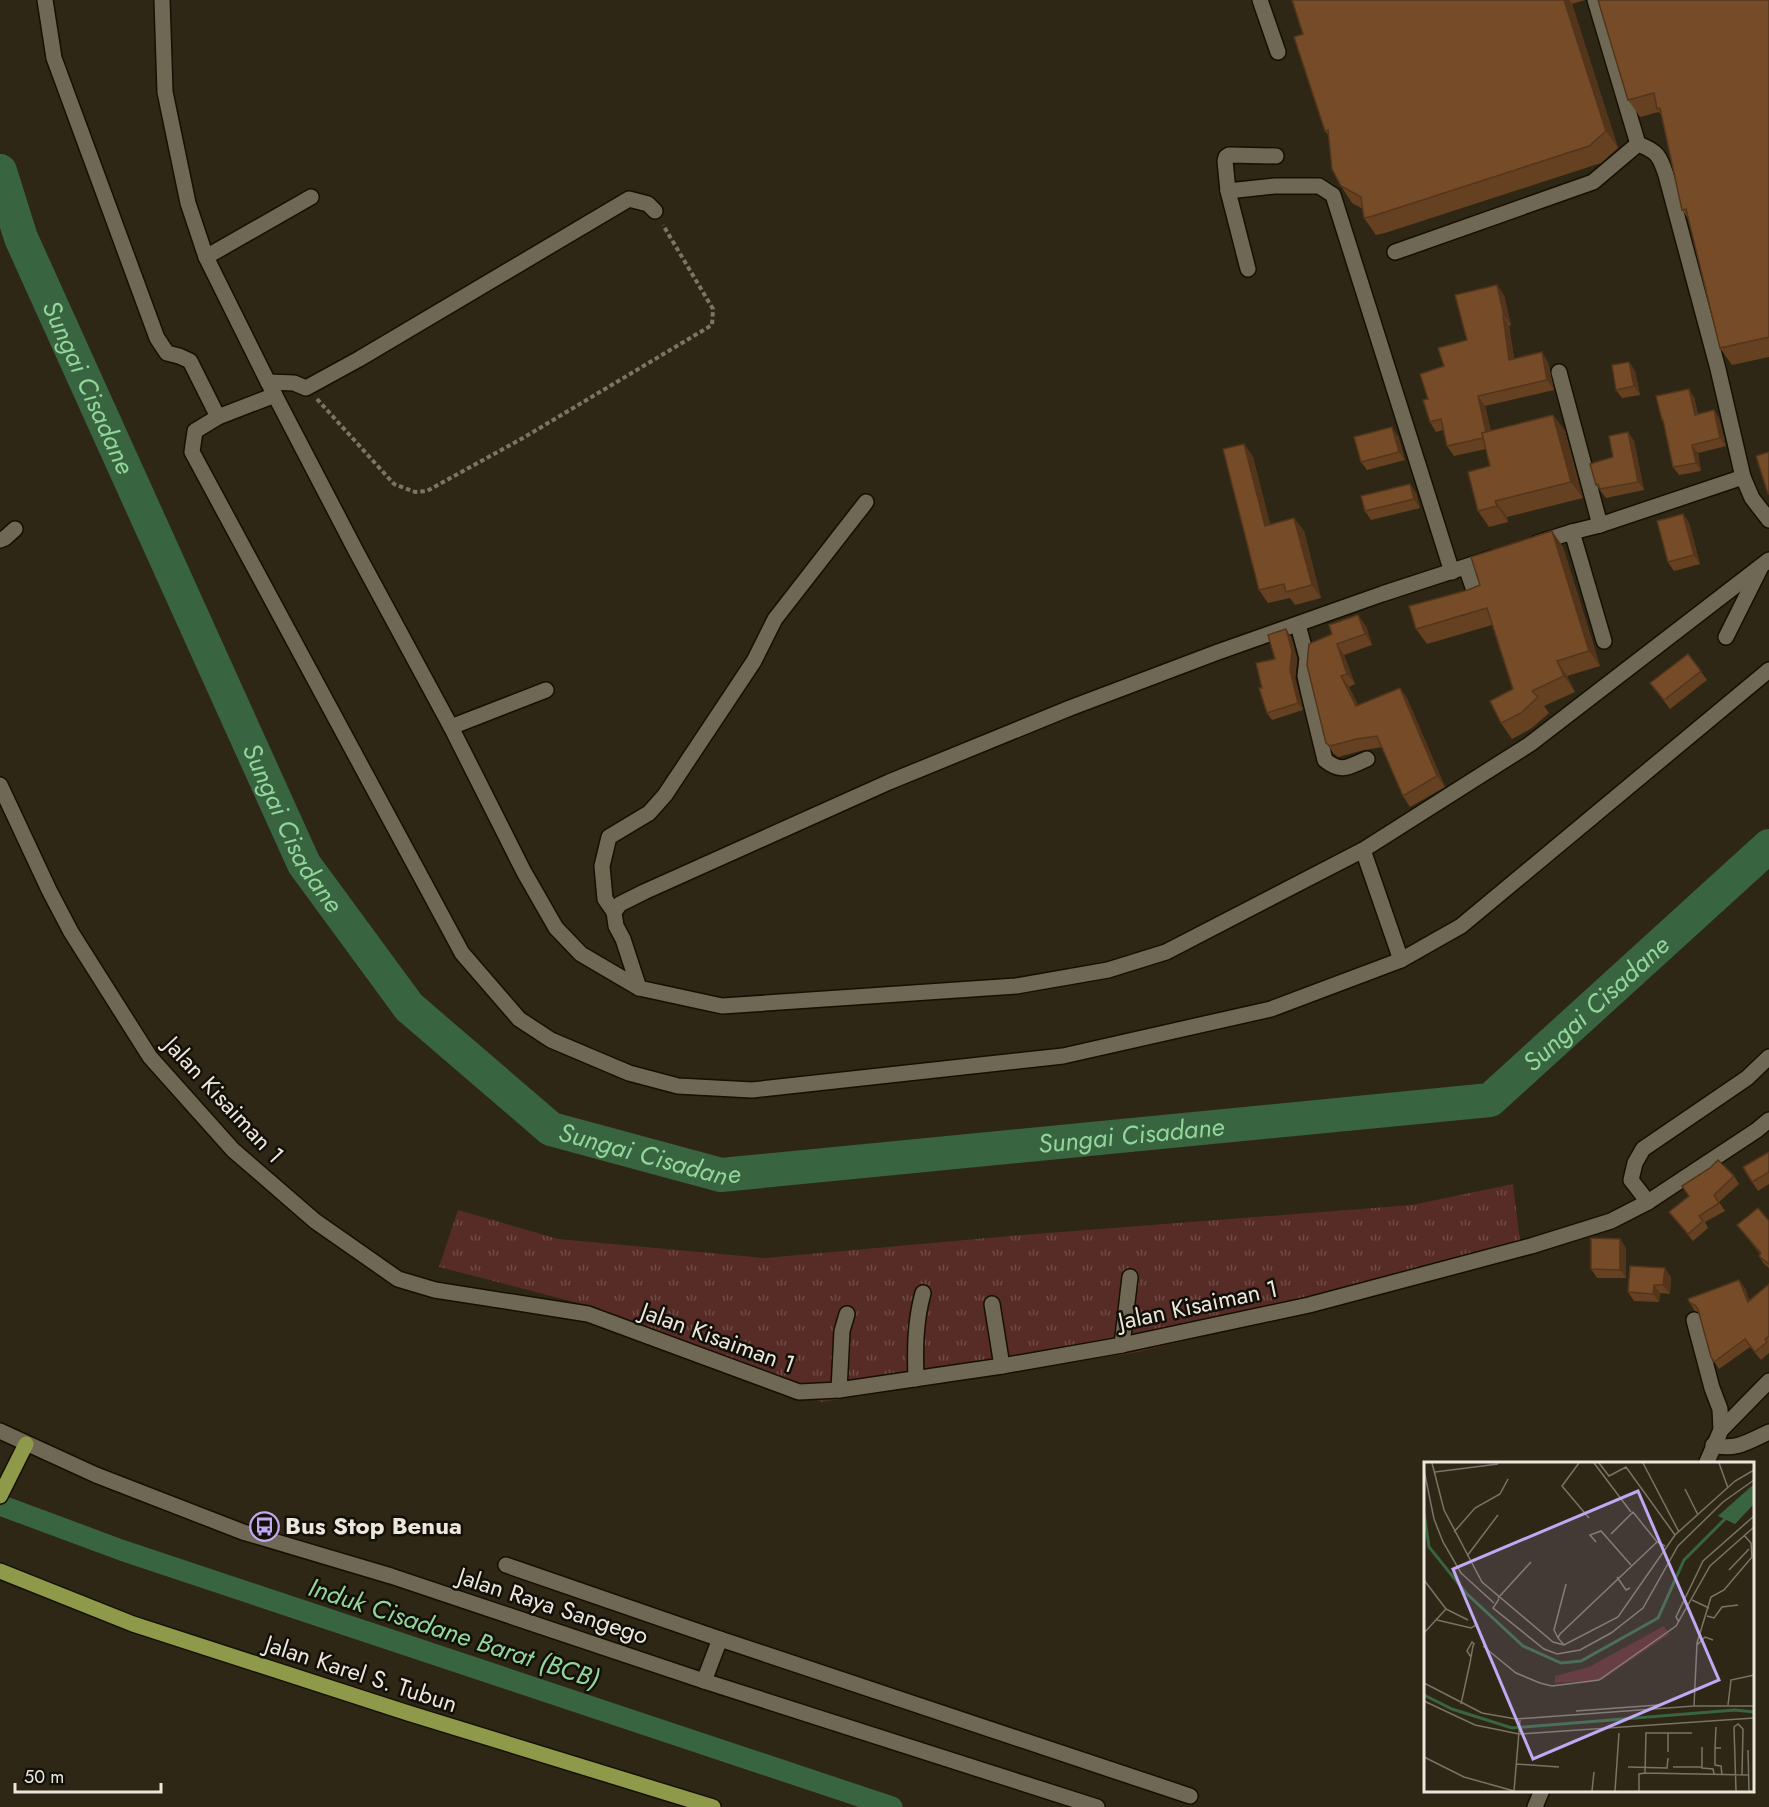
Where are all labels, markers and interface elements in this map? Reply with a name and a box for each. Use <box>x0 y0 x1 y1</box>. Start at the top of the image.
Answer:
water label: Sungai Cisadane <box>33 294 144 480</box>
water label: Sungai Cisadane <box>233 737 353 921</box>
water label: Sungai Cisadane <box>1514 926 1678 1080</box>
street label: Jalan Kisaiman 1 <box>154 1026 293 1171</box>
water label: Sungai Cisadane <box>1036 1107 1226 1163</box>
water label: Sungai Cisadane <box>554 1113 742 1195</box>
street label: Jalan Kisaiman 1 <box>1112 1271 1281 1339</box>
street label: Jalan Kisaiman 1 <box>633 1292 800 1382</box>
inset map <box>1424 1462 1754 1792</box>
place label: Bus Stop Benua <box>285 1508 462 1543</box>
bus stop icon: Bus Stop Benua <box>248 1510 280 1542</box>
street label: Jalan Raya Sangego <box>451 1557 653 1653</box>
water label: Induk Cisadane Barat (BCB) <box>304 1568 604 1698</box>
street label: Jalan Karel S. Tubun <box>258 1625 462 1721</box>
scale bar <box>15 1756 160 1794</box>
text: 50 m <box>24 1764 64 1790</box>

